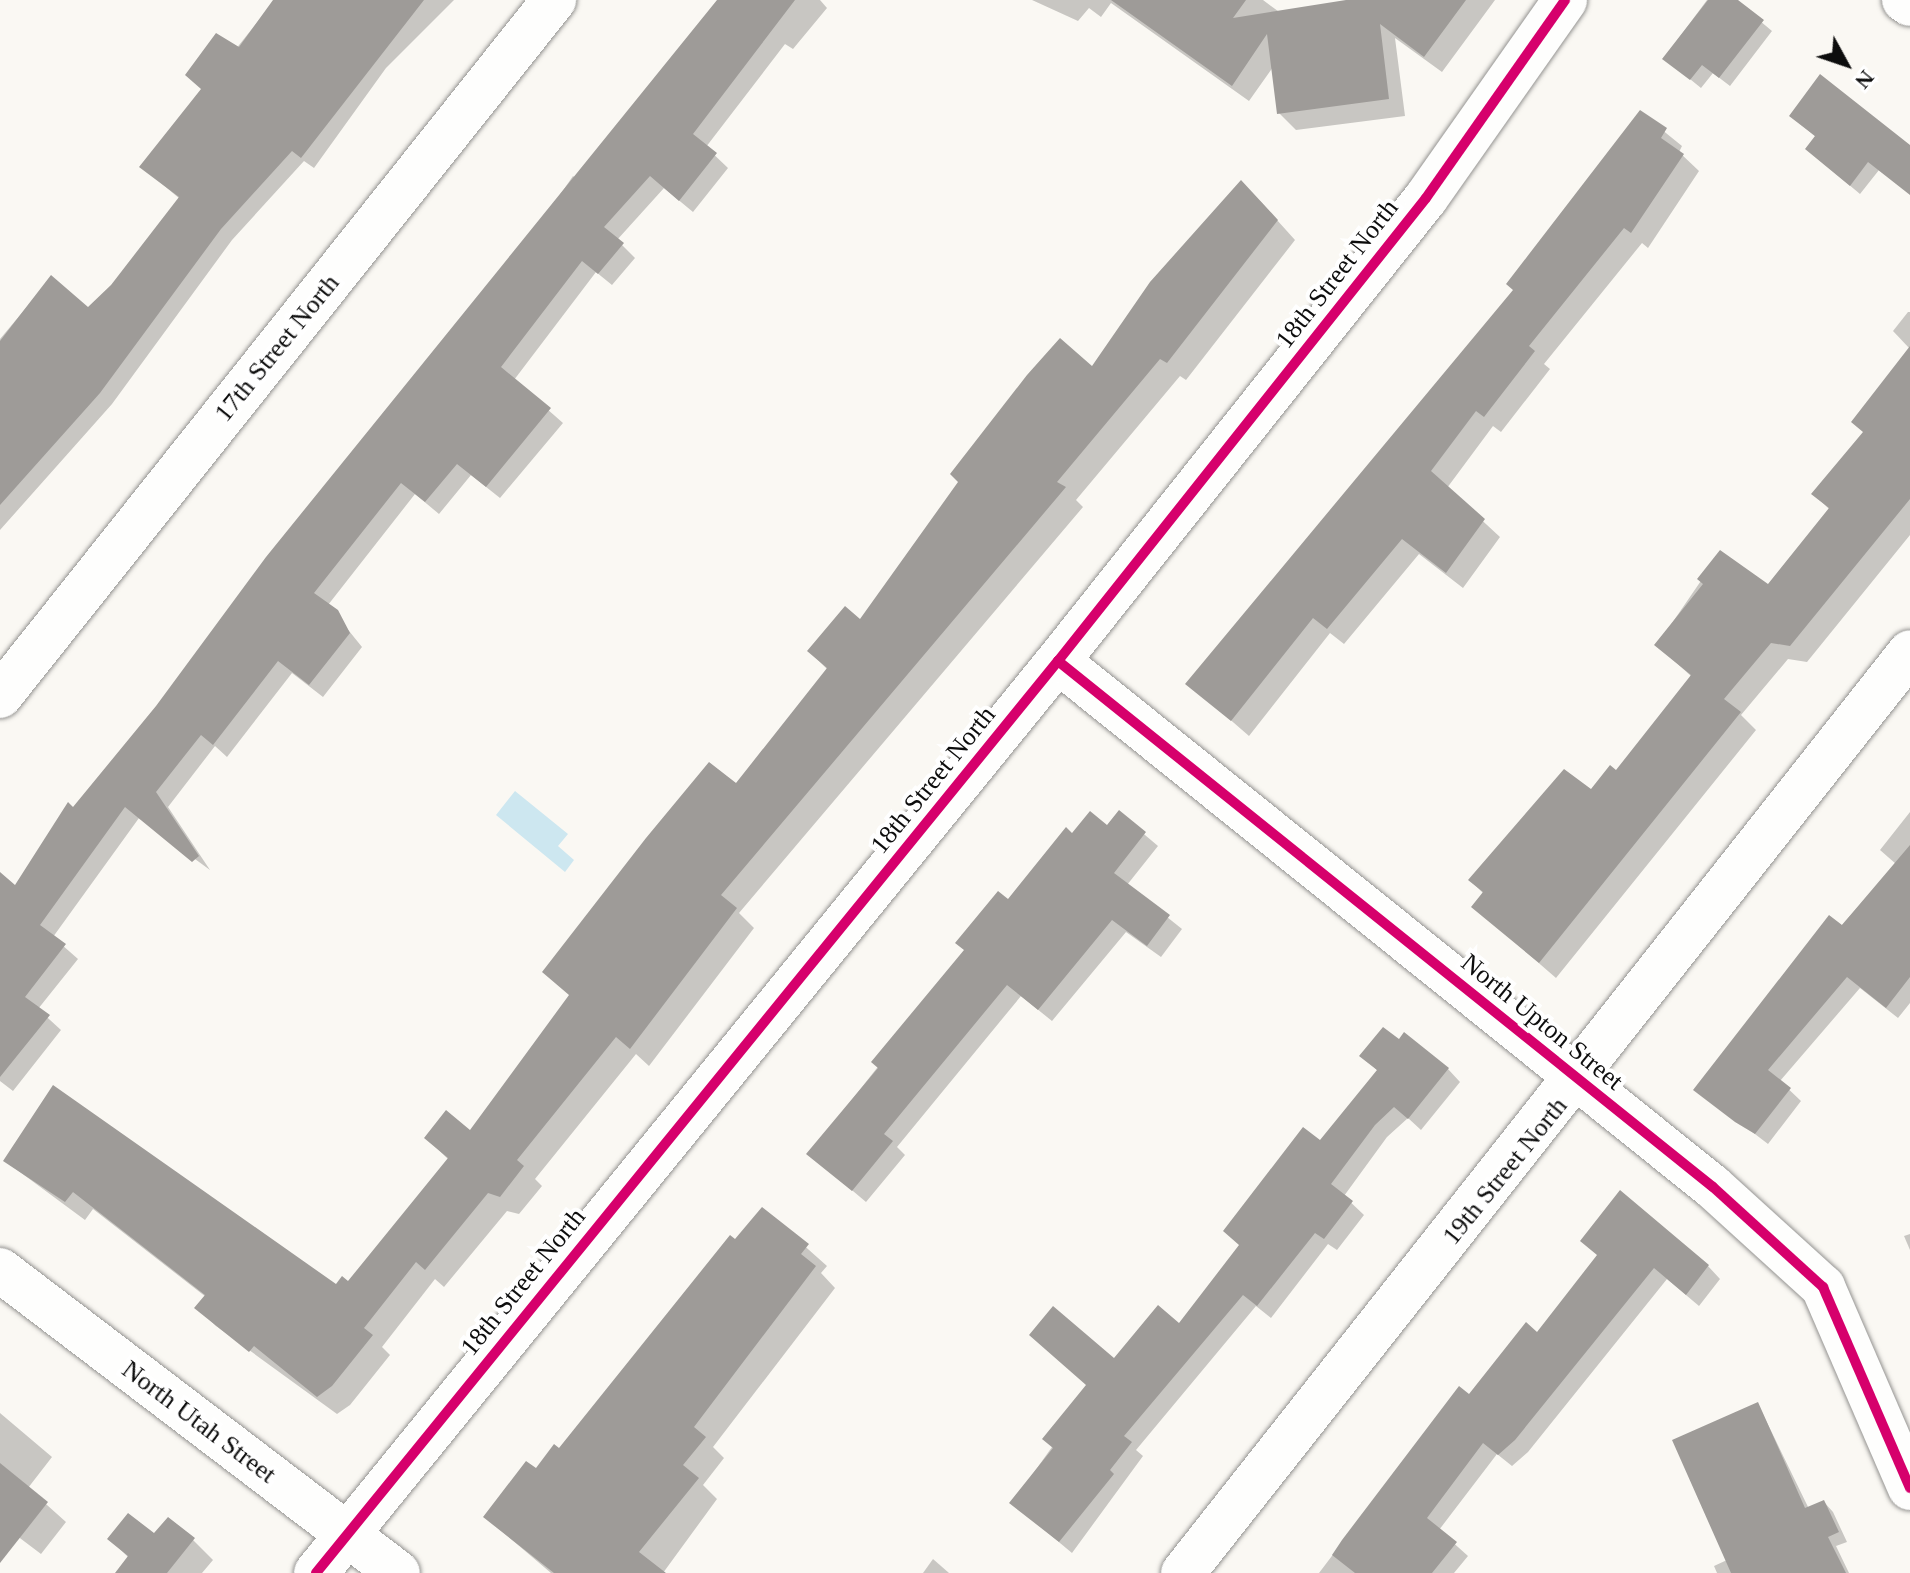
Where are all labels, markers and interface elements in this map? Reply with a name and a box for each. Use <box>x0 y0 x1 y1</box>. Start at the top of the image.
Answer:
north arrow <box>1806 24 1886 104</box>
text: N <box>1850 66 1879 94</box>
street label: 18th Street North <box>1269 193 1405 355</box>
street label: 17th Street North <box>208 268 346 428</box>
street label: 18th Street North <box>864 700 1002 860</box>
street label: North Upton Street <box>1455 947 1629 1097</box>
street label: 19th Street North <box>1436 1091 1574 1251</box>
street label: 18th Street North <box>454 1202 592 1362</box>
street label: North Utah Street <box>116 1354 282 1490</box>

